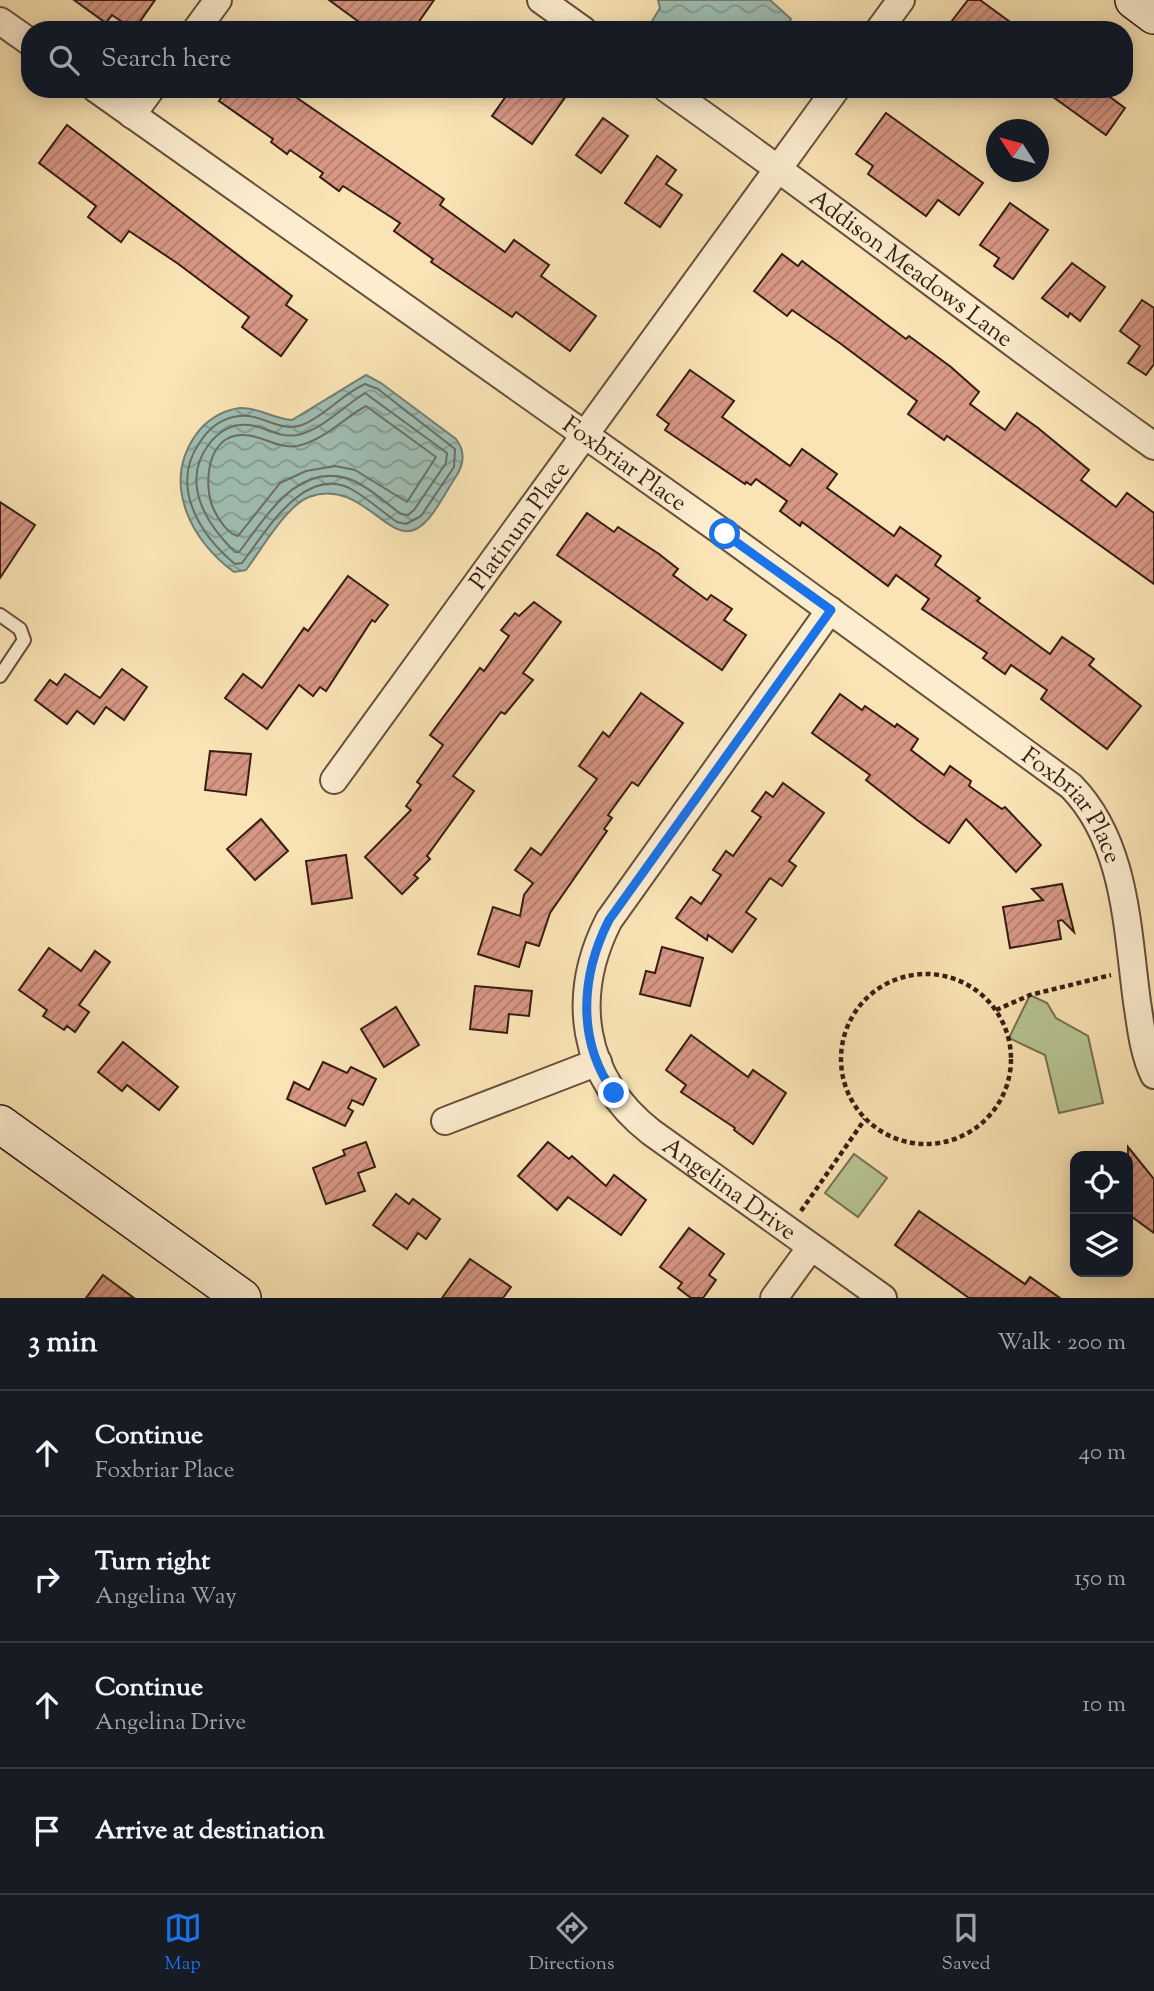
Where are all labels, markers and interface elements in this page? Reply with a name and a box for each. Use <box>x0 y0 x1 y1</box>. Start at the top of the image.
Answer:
search box <box>21 21 1133 98</box>
icon: search <box>45 41 83 79</box>
text: Search here <box>101 41 231 78</box>
north arrow <box>986 119 1049 182</box>
street label: Addison Meadows Lane <box>801 182 1019 357</box>
street label: Foxbriar Place <box>555 409 693 521</box>
street label: Platinum Place <box>462 455 579 598</box>
route start <box>709 518 740 549</box>
street label: Foxbriar Place <box>1013 740 1129 868</box>
route end <box>598 1077 629 1108</box>
street label: Angelina Drive <box>655 1130 803 1250</box>
map controls <box>1070 1151 1133 1277</box>
button: locate <box>1070 1151 1133 1214</box>
button: layers <box>1070 1214 1133 1277</box>
text: 3 min <box>28 1322 98 1365</box>
text: Walk · 200 m <box>997 1327 1126 1360</box>
text: Continue <box>95 1418 203 1455</box>
icon: ahead <box>28 1434 66 1472</box>
text: 40 m <box>1079 1437 1126 1470</box>
text: Foxbriar Place <box>95 1455 234 1488</box>
text: Turn right <box>95 1544 210 1581</box>
icon: right <box>28 1560 66 1598</box>
text: 150 m <box>1074 1563 1126 1596</box>
text: Angelina Way <box>95 1581 237 1614</box>
text: Continue <box>95 1670 203 1707</box>
icon: ahead <box>28 1686 66 1724</box>
text: 10 m <box>1082 1689 1126 1722</box>
text: Angelina Drive <box>95 1707 246 1740</box>
icon: arrive <box>28 1812 66 1850</box>
text: Arrive at destination <box>95 1813 325 1850</box>
tab: Map <box>164 1909 202 1978</box>
tab: Directions <box>529 1909 614 1978</box>
tab: Saved <box>942 1909 990 1978</box>

